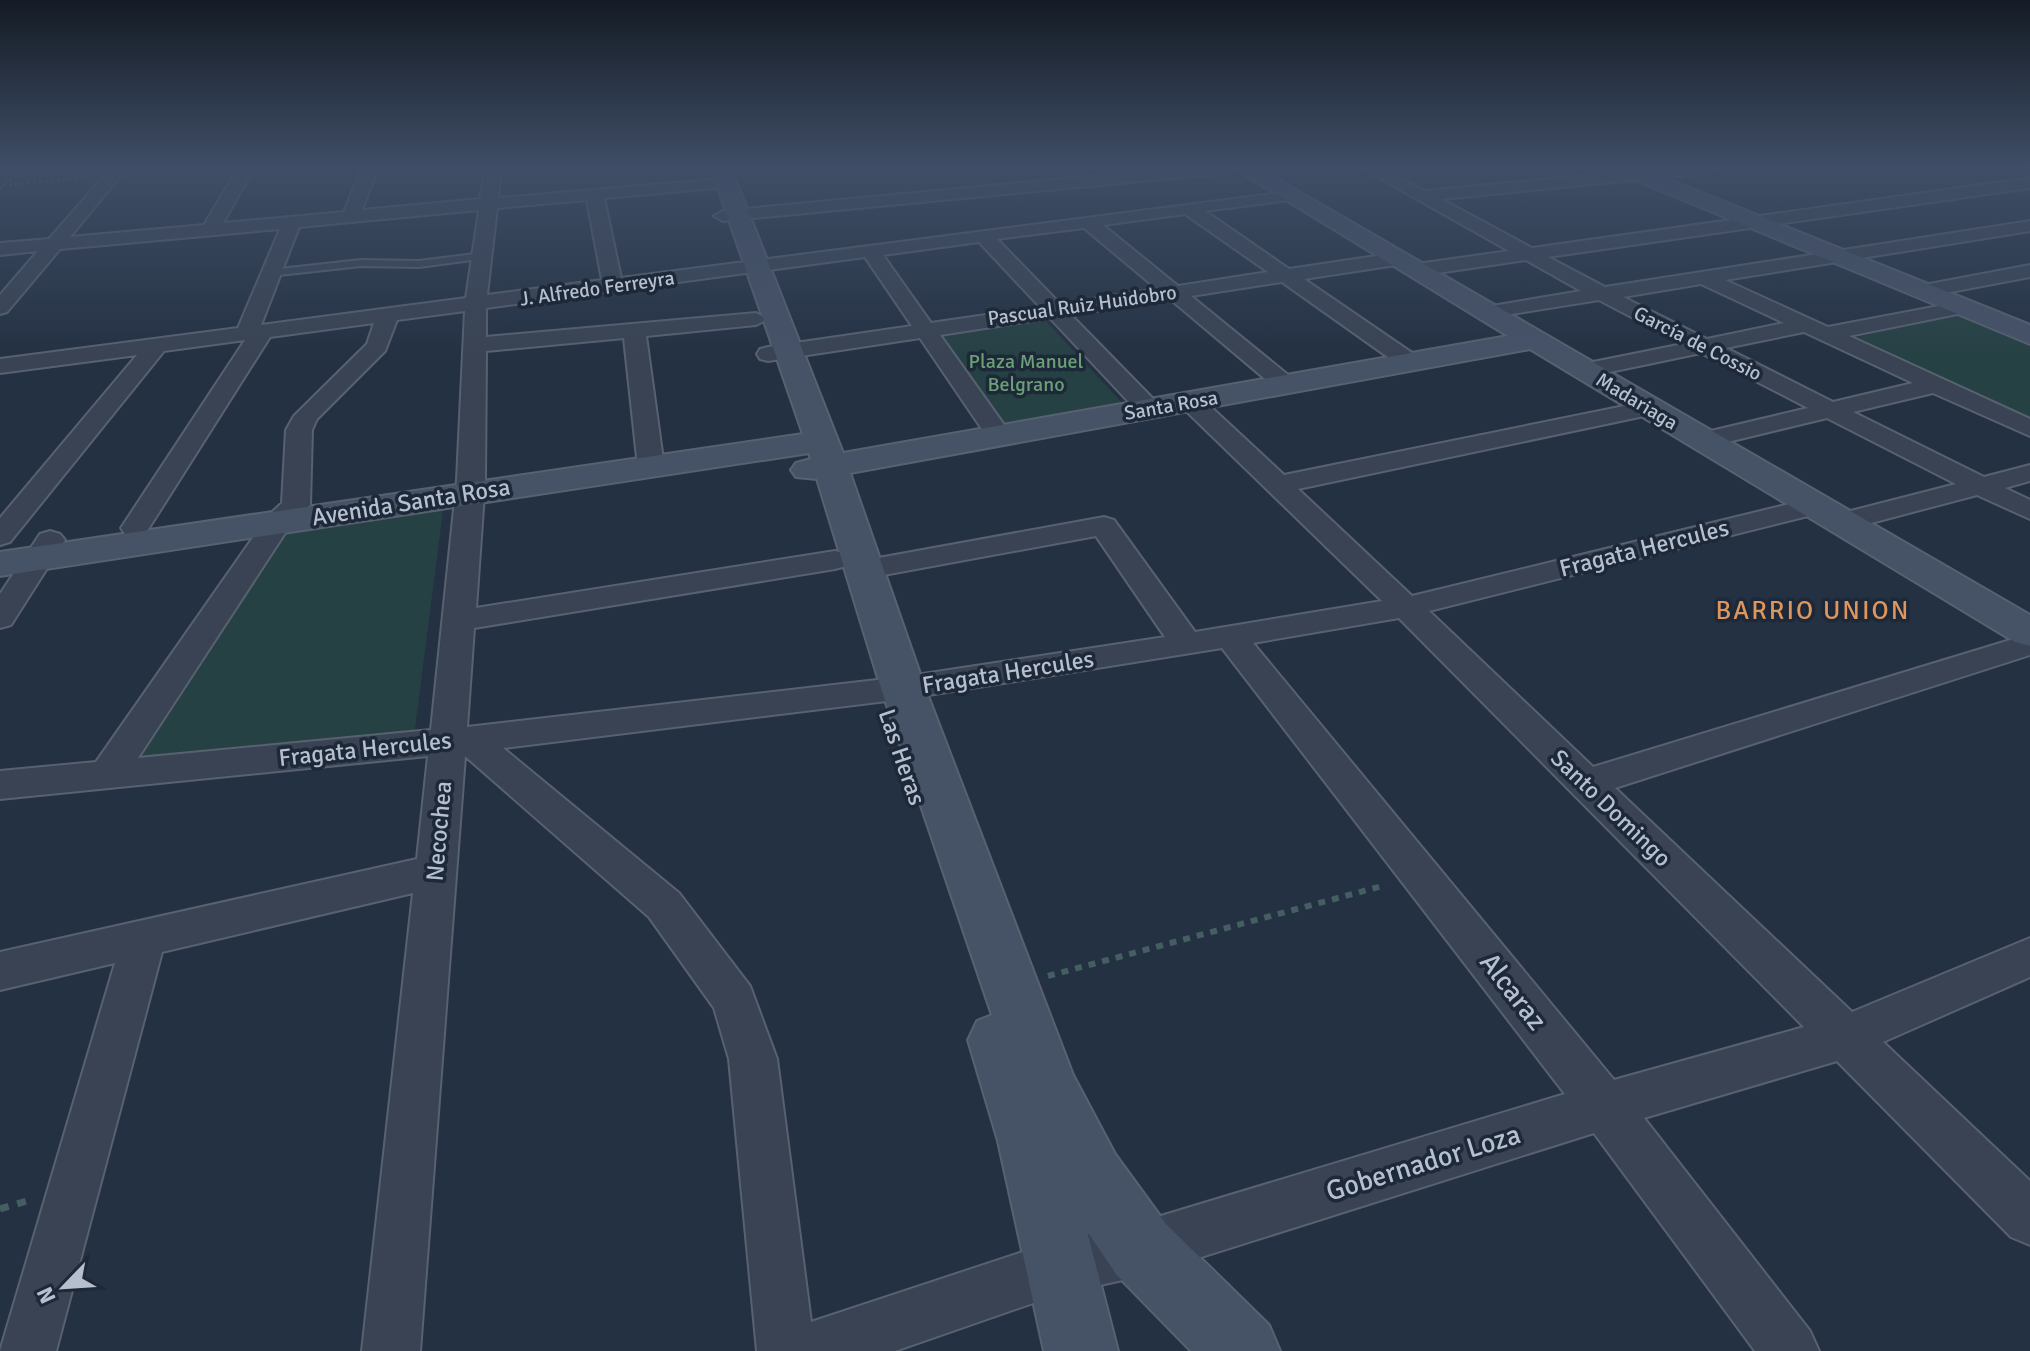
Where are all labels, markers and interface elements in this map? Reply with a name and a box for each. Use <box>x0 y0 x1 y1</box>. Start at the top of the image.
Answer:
street label: J. Alfredo Ferreyra <box>518 265 676 312</box>
street label: Pascual Ruiz Huidobro <box>986 280 1178 331</box>
street label: García de Cossio <box>1630 300 1766 386</box>
park label: Plaza Manuel Belgrano <box>969 349 1084 397</box>
street label: Madariaga <box>1591 367 1682 436</box>
street label: Santa Rosa <box>1122 385 1220 426</box>
street label: Avenida Santa Rosa <box>310 472 512 532</box>
street label: Fragata Hercules <box>1556 512 1732 584</box>
district label: BARRIO UNION <box>1716 595 1910 627</box>
street label: Fragata Hercules <box>920 644 1096 700</box>
street label: Las Heras <box>872 705 932 809</box>
street label: Fragata Hercules <box>277 725 453 773</box>
street label: Santo Domingo <box>1544 743 1678 873</box>
street label: Necochea <box>420 780 458 882</box>
street label: Alcaraz <box>1472 946 1554 1037</box>
street label: Gobernador Loza <box>1322 1117 1525 1209</box>
north arrow <box>24 1247 104 1327</box>
text: N <box>31 1283 62 1308</box>

